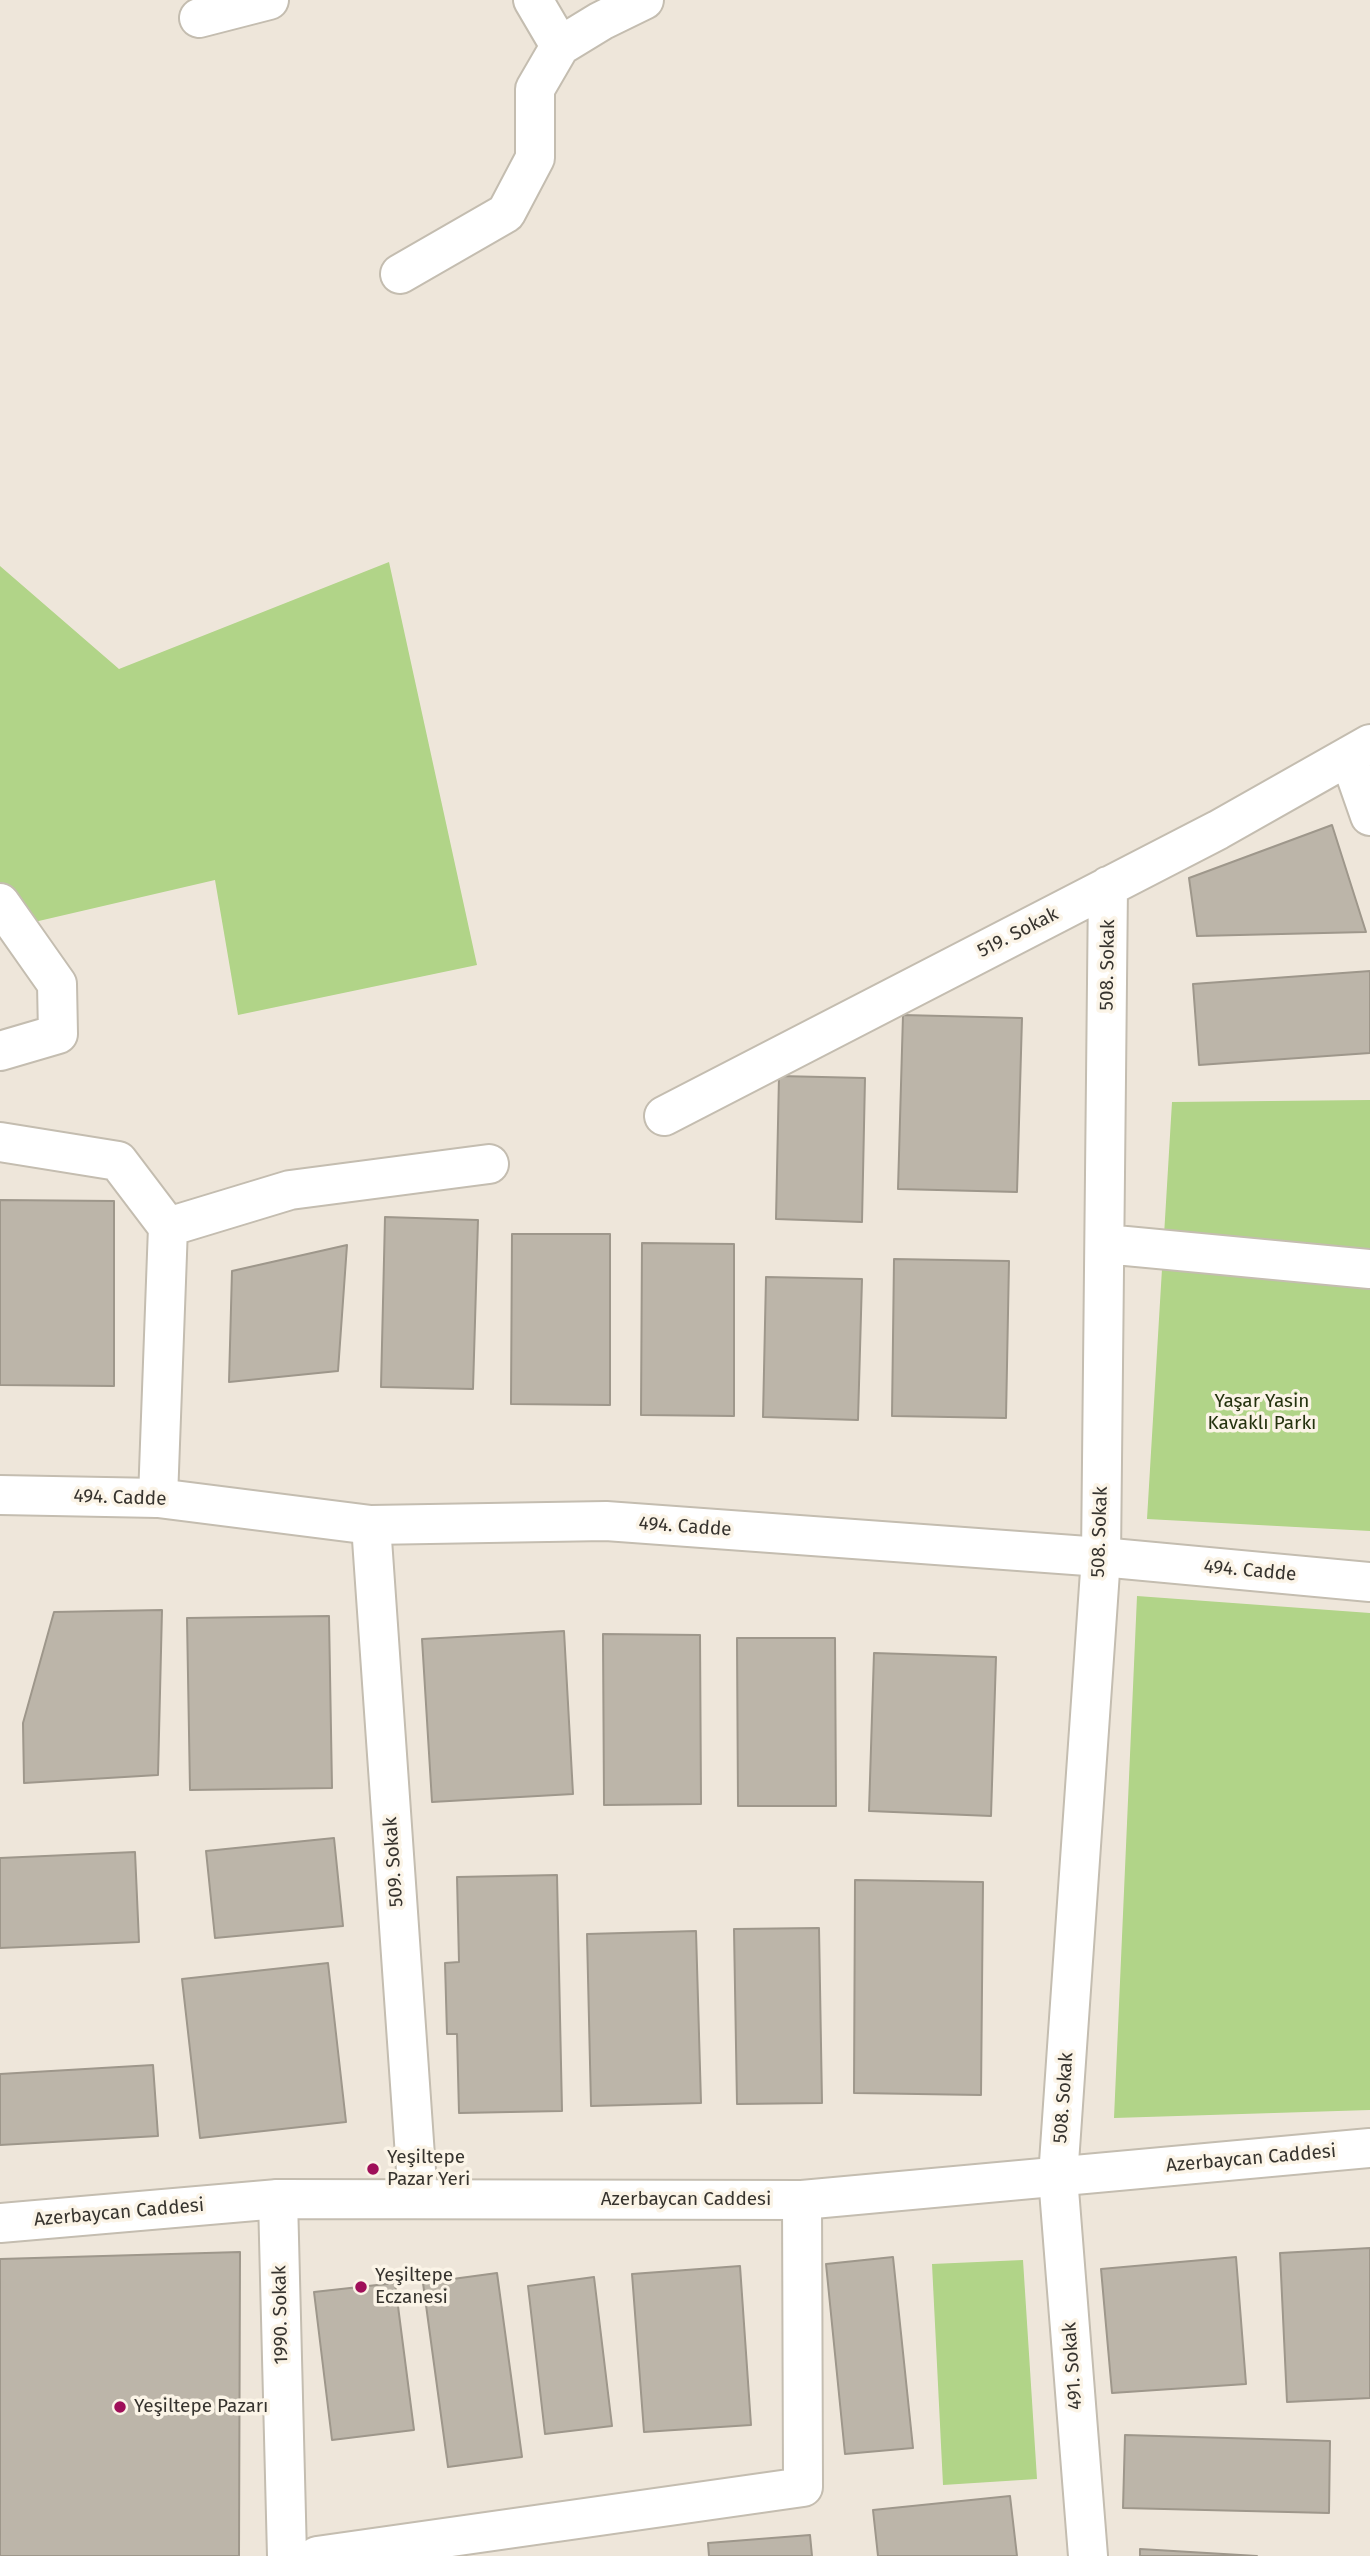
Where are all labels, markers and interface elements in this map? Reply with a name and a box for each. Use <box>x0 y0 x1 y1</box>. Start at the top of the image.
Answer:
street label: 519. Sokak <box>974 903 1062 963</box>
street label: 508. Sokak <box>1096 919 1120 1011</box>
park label: Yaşar Yasin Kavaklı Parkı <box>1208 1391 1316 1435</box>
street label: 494. Cadde <box>73 1485 167 1511</box>
street label: 508. Sokak <box>1087 1486 1113 1578</box>
street label: 494. Cadde <box>638 1512 732 1542</box>
street label: 494. Cadde <box>1203 1556 1297 1586</box>
street label: 509. Sokak <box>379 1816 409 1908</box>
street label: 508. Sokak <box>1049 2052 1079 2144</box>
street label: Azerbaycan Caddesi <box>1165 2140 1337 2178</box>
place label: Yeşiltepe Pazar Yeri <box>387 2147 470 2191</box>
marker: Yeşiltepe Pazar Yeri <box>365 2161 381 2177</box>
street label: Azerbaycan Caddesi <box>601 2189 771 2211</box>
street label: Azerbaycan Caddesi <box>33 2194 205 2232</box>
street label: 1990. Sokak <box>269 2265 293 2365</box>
place label: Yeşiltepe Eczanesi <box>375 2265 453 2309</box>
marker: Yeşiltepe Eczanesi <box>353 2279 369 2295</box>
street label: 491. Sokak <box>1059 2321 1087 2411</box>
place label: Yeşiltepe Pazarı <box>134 2396 268 2418</box>
marker: Yeşiltepe Pazarı <box>112 2399 128 2415</box>

